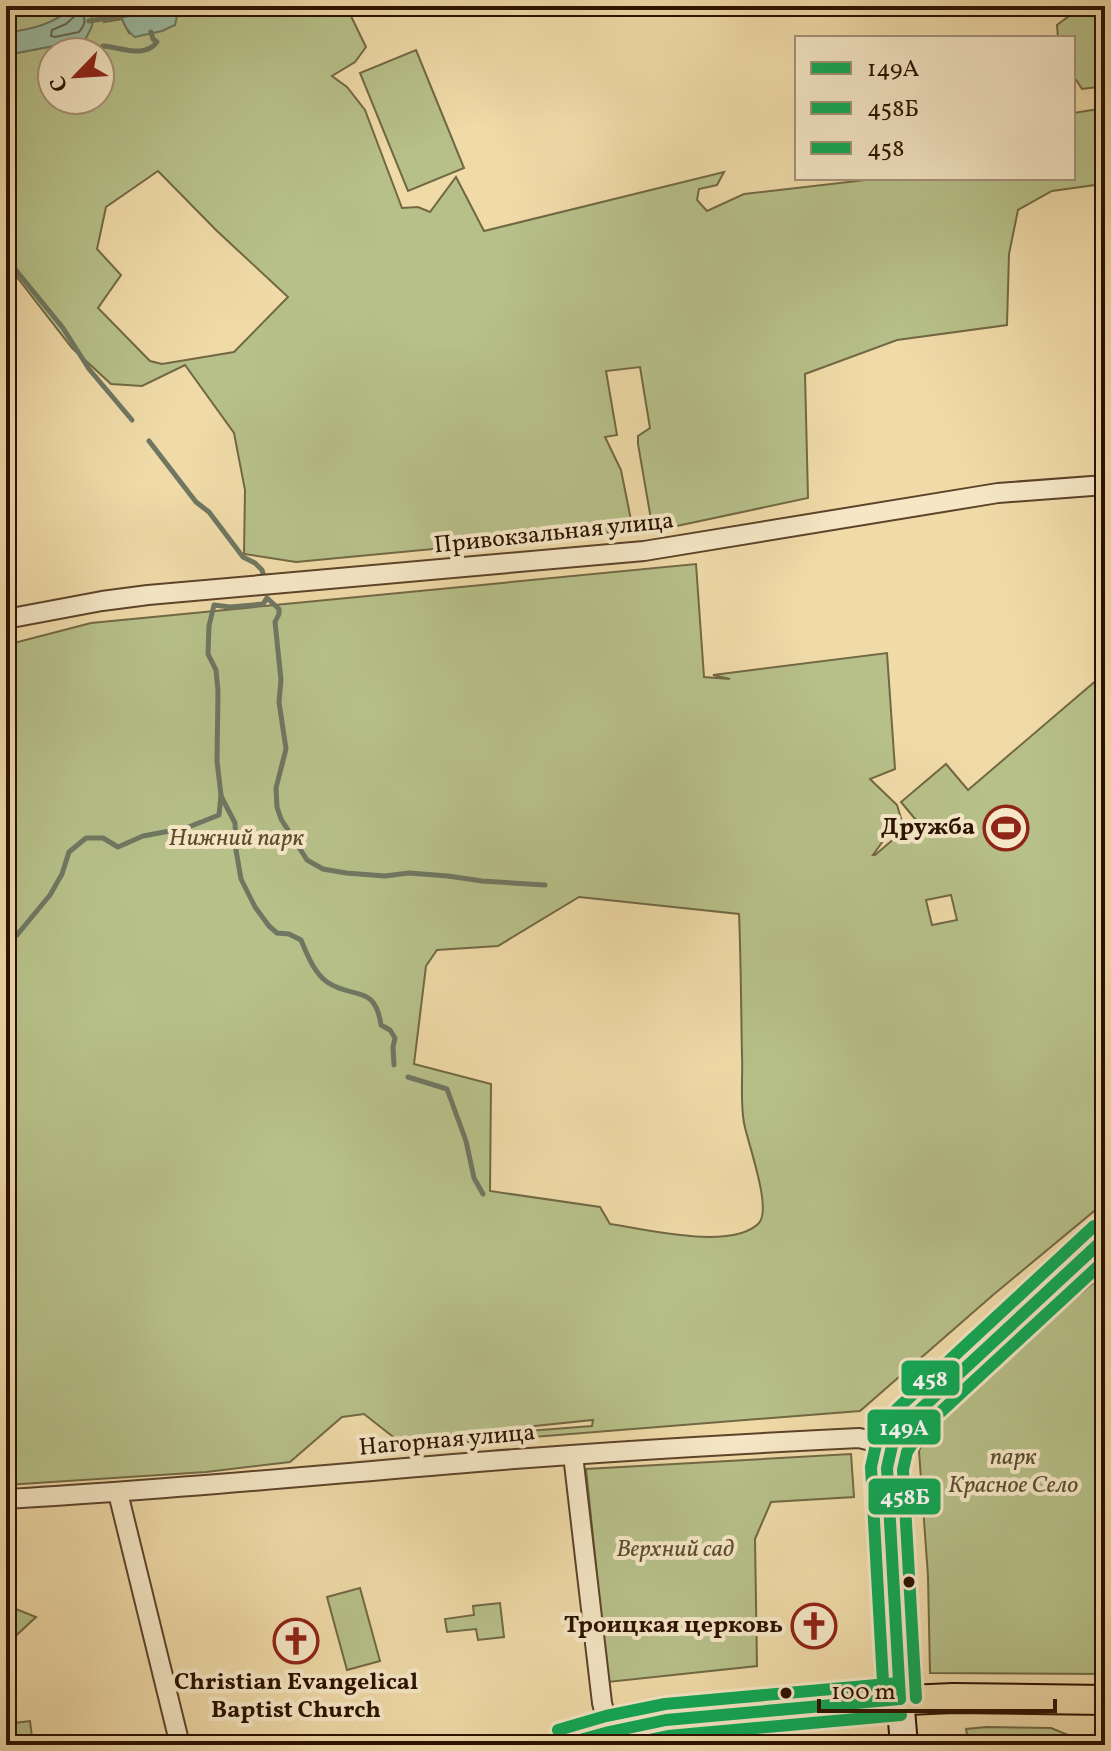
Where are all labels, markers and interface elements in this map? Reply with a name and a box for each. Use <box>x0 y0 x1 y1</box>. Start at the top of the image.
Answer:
north arrow <box>36 36 116 116</box>
legend <box>795 36 1075 180</box>
text: 149А <box>867 53 919 87</box>
text: С <box>43 70 77 96</box>
text: 458Б <box>867 93 919 127</box>
text: 458 <box>867 133 904 167</box>
street label: Привокзальная улица <box>432 504 676 564</box>
sports icon: Дружба <box>982 804 1030 852</box>
place label: Дружба <box>881 811 975 845</box>
park label: Нижний парк <box>169 822 304 856</box>
line badge: 458 <box>900 1359 961 1397</box>
text: 458 <box>912 1365 948 1396</box>
line badge: 149А <box>866 1408 942 1446</box>
text: 149А <box>879 1414 929 1445</box>
street label: Нагорная улица <box>357 1416 537 1466</box>
park label: парк Красное Село <box>948 1441 1078 1503</box>
line badge: 458Б <box>867 1477 942 1516</box>
text: 458Б <box>880 1483 930 1514</box>
park label: Верхний сад <box>616 1533 734 1567</box>
unlabelled marker <box>901 1574 917 1590</box>
church icon: Троицкая церковь <box>790 1602 838 1650</box>
place label: Троицкая церковь <box>564 1609 783 1643</box>
church icon: Christian Evangelical Baptist Church <box>272 1617 320 1665</box>
scale bar <box>819 1663 1055 1713</box>
place label: Christian Evangelical Baptist Church <box>174 1666 418 1728</box>
text: 100 m <box>831 1676 896 1710</box>
unlabelled marker <box>778 1685 794 1701</box>

